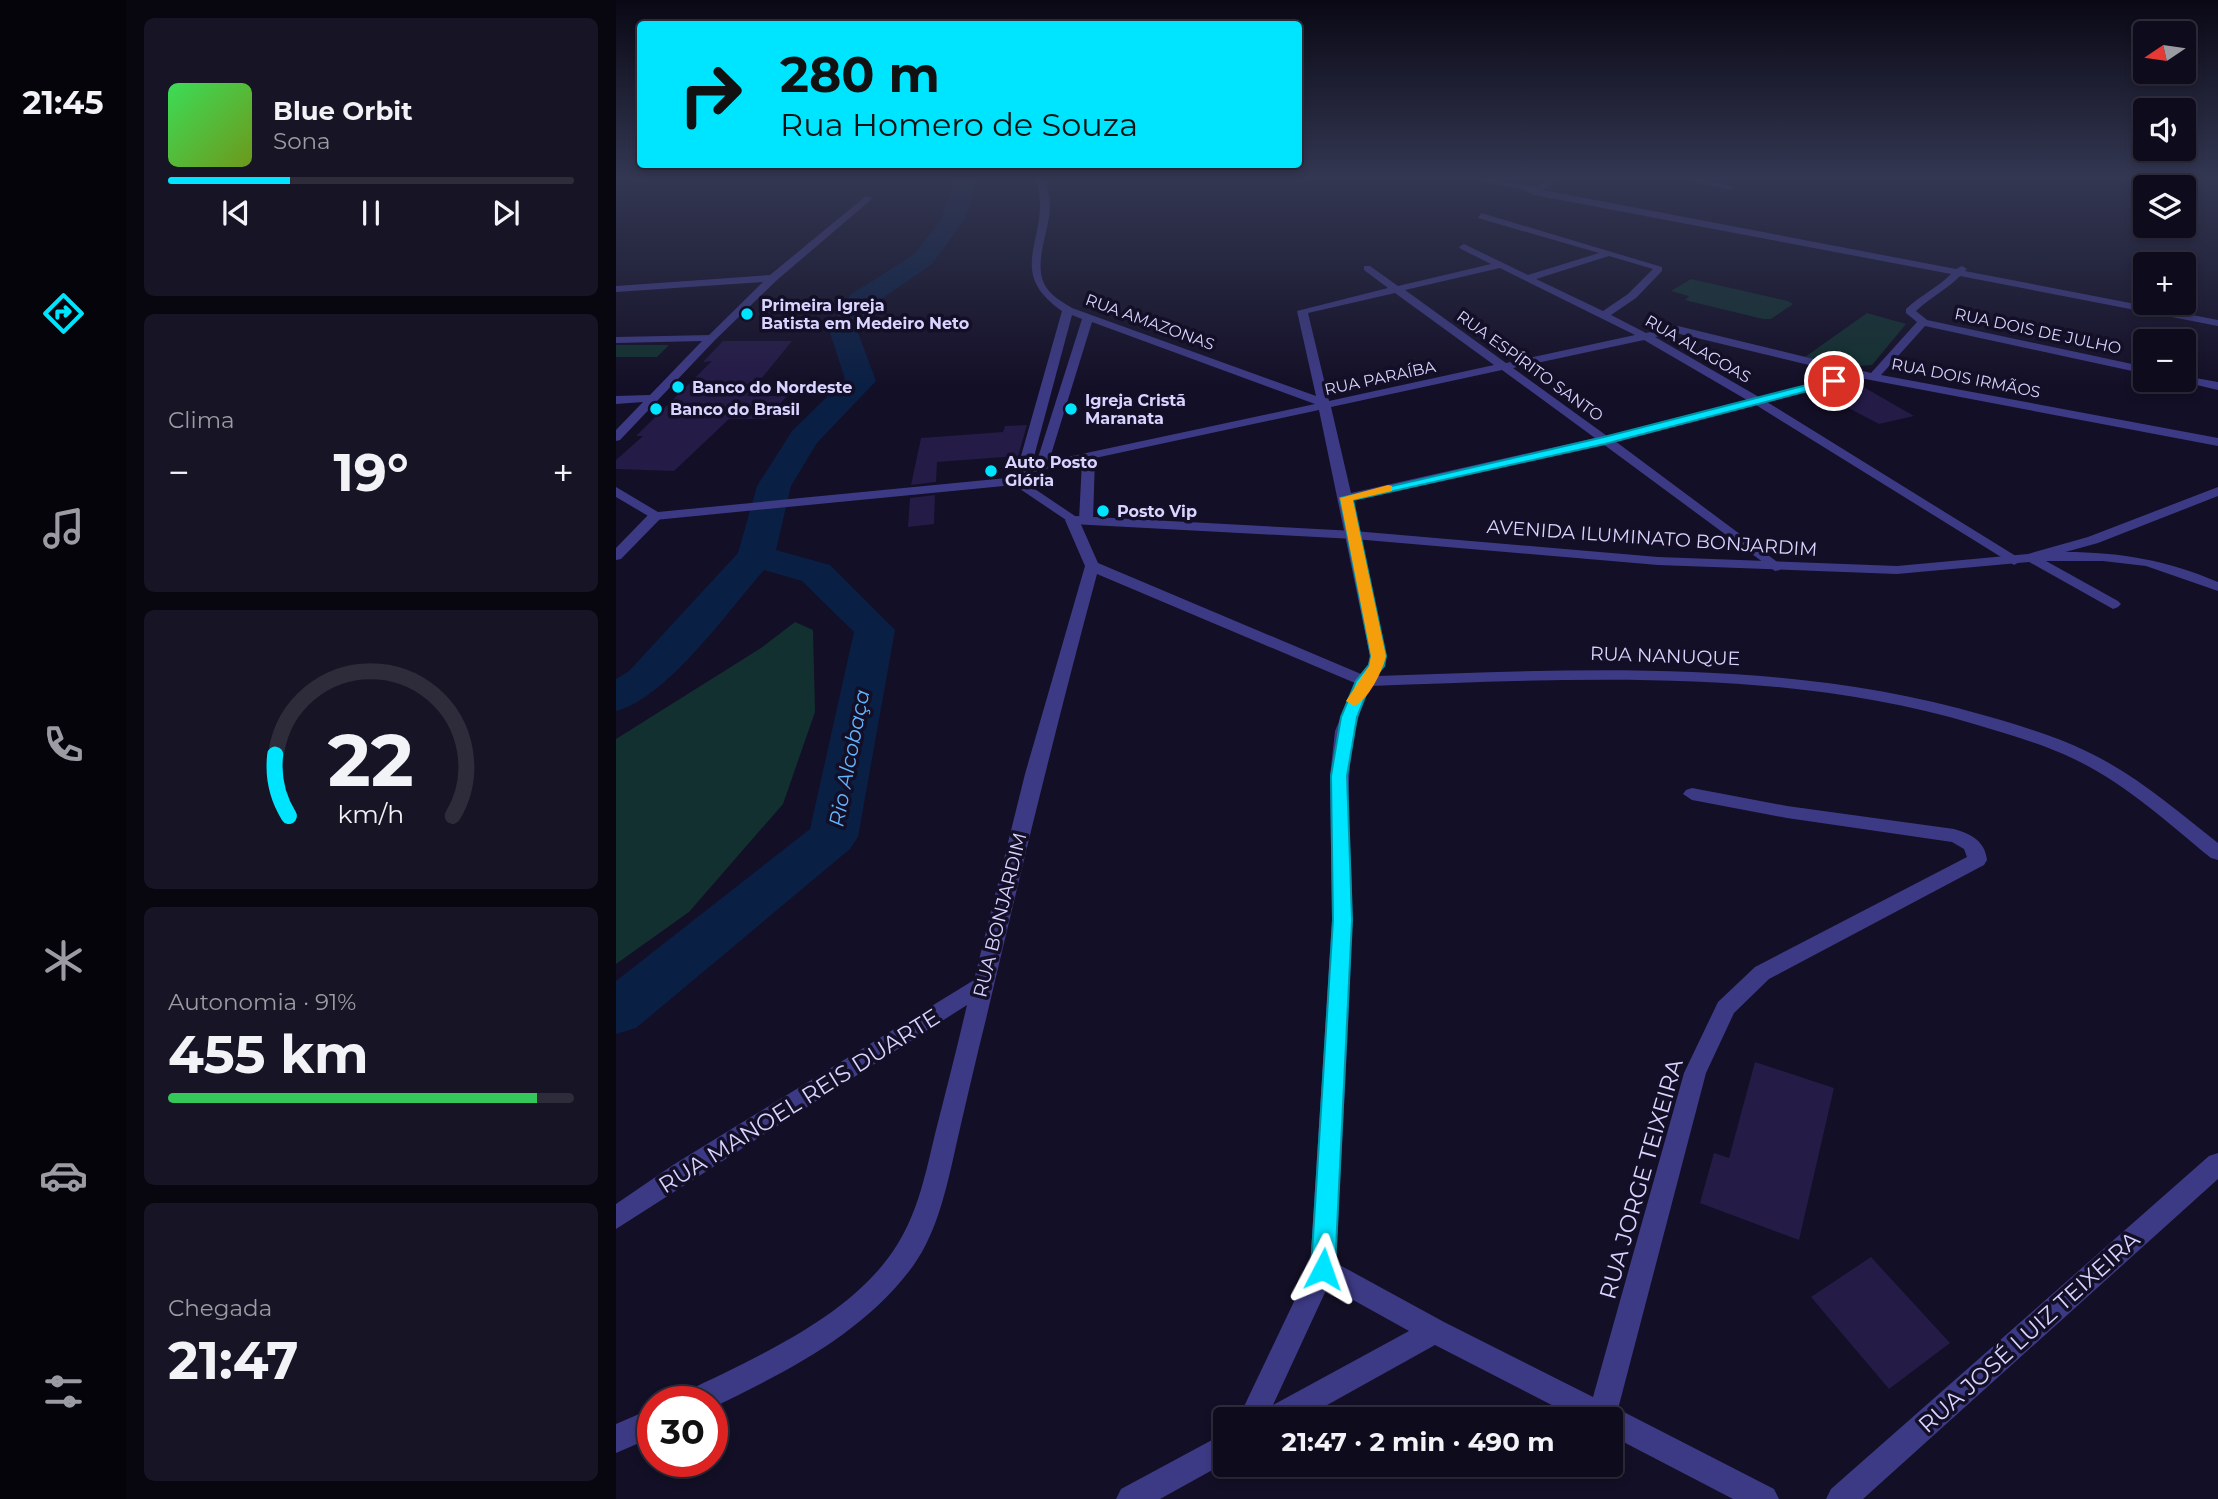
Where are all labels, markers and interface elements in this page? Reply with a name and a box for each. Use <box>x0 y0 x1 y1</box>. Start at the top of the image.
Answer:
north arrow <box>2133 21 2196 84</box>
map controls <box>2133 21 2196 392</box>
text: 280 m <box>780 45 940 104</box>
icon: right <box>665 49 756 140</box>
text: 21:45 <box>23 83 103 122</box>
text: Blue Orbit <box>273 95 412 127</box>
button: sound <box>2133 98 2196 161</box>
text: Rua Homero de Souza <box>780 105 1138 144</box>
text: Sona <box>273 127 331 155</box>
button: layers <box>2133 175 2196 238</box>
icon: previous <box>217 194 255 232</box>
icon: pause <box>352 194 390 232</box>
icon: next <box>487 194 525 232</box>
button: + <box>2133 252 2196 315</box>
icon: directions <box>39 289 88 338</box>
street label: RUA AMAZONAS <box>1083 290 1217 354</box>
place label: Primeira Igreja Batista em Medeiro Neto <box>761 296 969 333</box>
street label: RUA DOIS DE JULHO <box>1953 304 2123 358</box>
marker: Primeira Igreja Batista em Medeiro Neto <box>739 306 755 322</box>
street label: RUA ESPÍRITO SANTO <box>1453 307 1607 425</box>
street label: RUA ALAGOAS <box>1642 311 1754 387</box>
button: − <box>2133 329 2196 392</box>
pin <box>1804 351 1864 411</box>
street label: RUA DOIS IRMÃOS <box>1890 354 2042 402</box>
street label: RUA PARAÍBA <box>1323 357 1438 399</box>
icon: arrive <box>1815 362 1853 400</box>
place label: Banco do Nordeste <box>692 378 852 397</box>
marker: Banco do Nordeste <box>670 379 686 395</box>
place label: Igreja Cristã Maranata <box>1085 391 1186 428</box>
place label: Banco do Brasil <box>670 400 800 419</box>
marker: Banco do Brasil <box>648 401 664 417</box>
marker: Igreja Cristã Maranata <box>1063 401 1079 417</box>
text: Clima <box>168 406 235 434</box>
text: 19° <box>333 441 409 504</box>
text: − <box>168 449 190 496</box>
text: + <box>552 449 574 496</box>
place label: Auto Posto Glória <box>1004 453 1097 490</box>
marker: Auto Posto Glória <box>983 463 999 479</box>
place label: Posto Vip <box>1117 502 1197 521</box>
marker: Posto Vip <box>1095 503 1111 519</box>
icon: music <box>39 504 88 553</box>
street label: AVENIDA ILUMINATO BONJARDIM <box>1486 515 1818 561</box>
street label: RUA NANUQUE <box>1589 642 1741 670</box>
water label: Rio Alcobaça <box>823 687 875 829</box>
text: 22 <box>328 716 414 804</box>
icon: phone <box>39 720 88 769</box>
text: km/h <box>338 798 404 828</box>
street label: RUA BONJARDIM <box>968 830 1032 1000</box>
icon: climate <box>39 936 88 985</box>
text: Autonomia · 91% <box>168 988 356 1016</box>
street label: RUA MANOEL REIS DUARTE <box>653 1003 945 1199</box>
text: 455 km <box>168 1023 369 1086</box>
street label: RUA JORGE TEIXEIRA <box>1593 1055 1689 1302</box>
icon: car <box>39 1151 88 1200</box>
street label: RUA JOSÉ LUIZ TEIXEIRA <box>1913 1225 2146 1439</box>
position arrow <box>1286 1232 1360 1306</box>
text: Chegada <box>168 1294 272 1322</box>
text: 21:47 <box>168 1329 299 1392</box>
icon: filters <box>39 1367 88 1416</box>
speed limit sign: 30 <box>637 1386 728 1477</box>
text: 21:47 · 2 min · 490 m <box>1282 1426 1554 1458</box>

